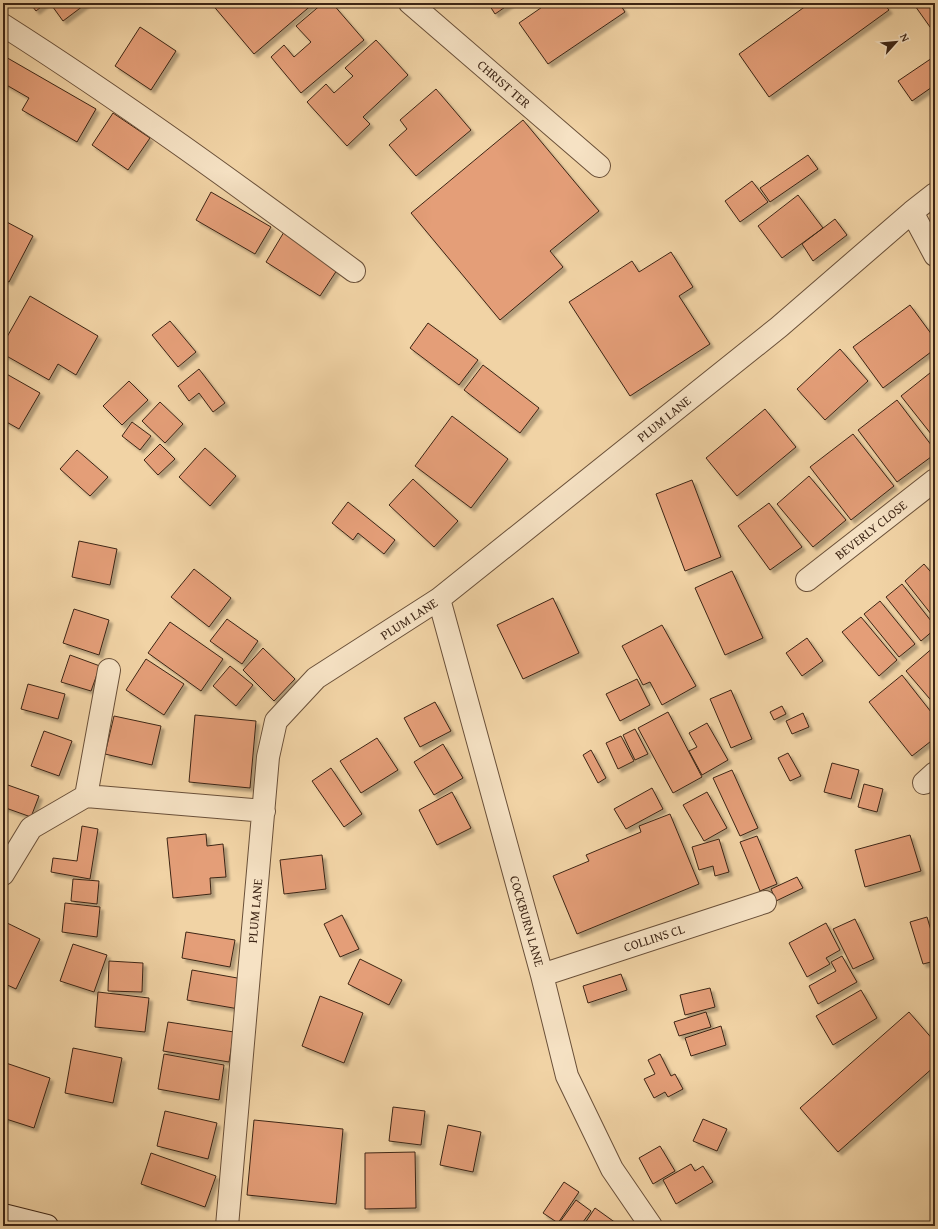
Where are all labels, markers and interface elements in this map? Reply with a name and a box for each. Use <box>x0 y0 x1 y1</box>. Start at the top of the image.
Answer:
north arrow <box>876 22 916 62</box>
text: N <box>896 31 914 45</box>
street label: CHRIST TER <box>473 55 535 113</box>
street label: PLUM LANE <box>633 391 695 447</box>
street label: BEVERLY CLOSE <box>831 496 911 564</box>
street label: PLUM LANE <box>377 593 442 645</box>
street label: COCKBURN LANE <box>505 873 549 969</box>
street label: PLUM LANE <box>243 878 267 944</box>
street label: COLLINS CL <box>621 919 687 957</box>

